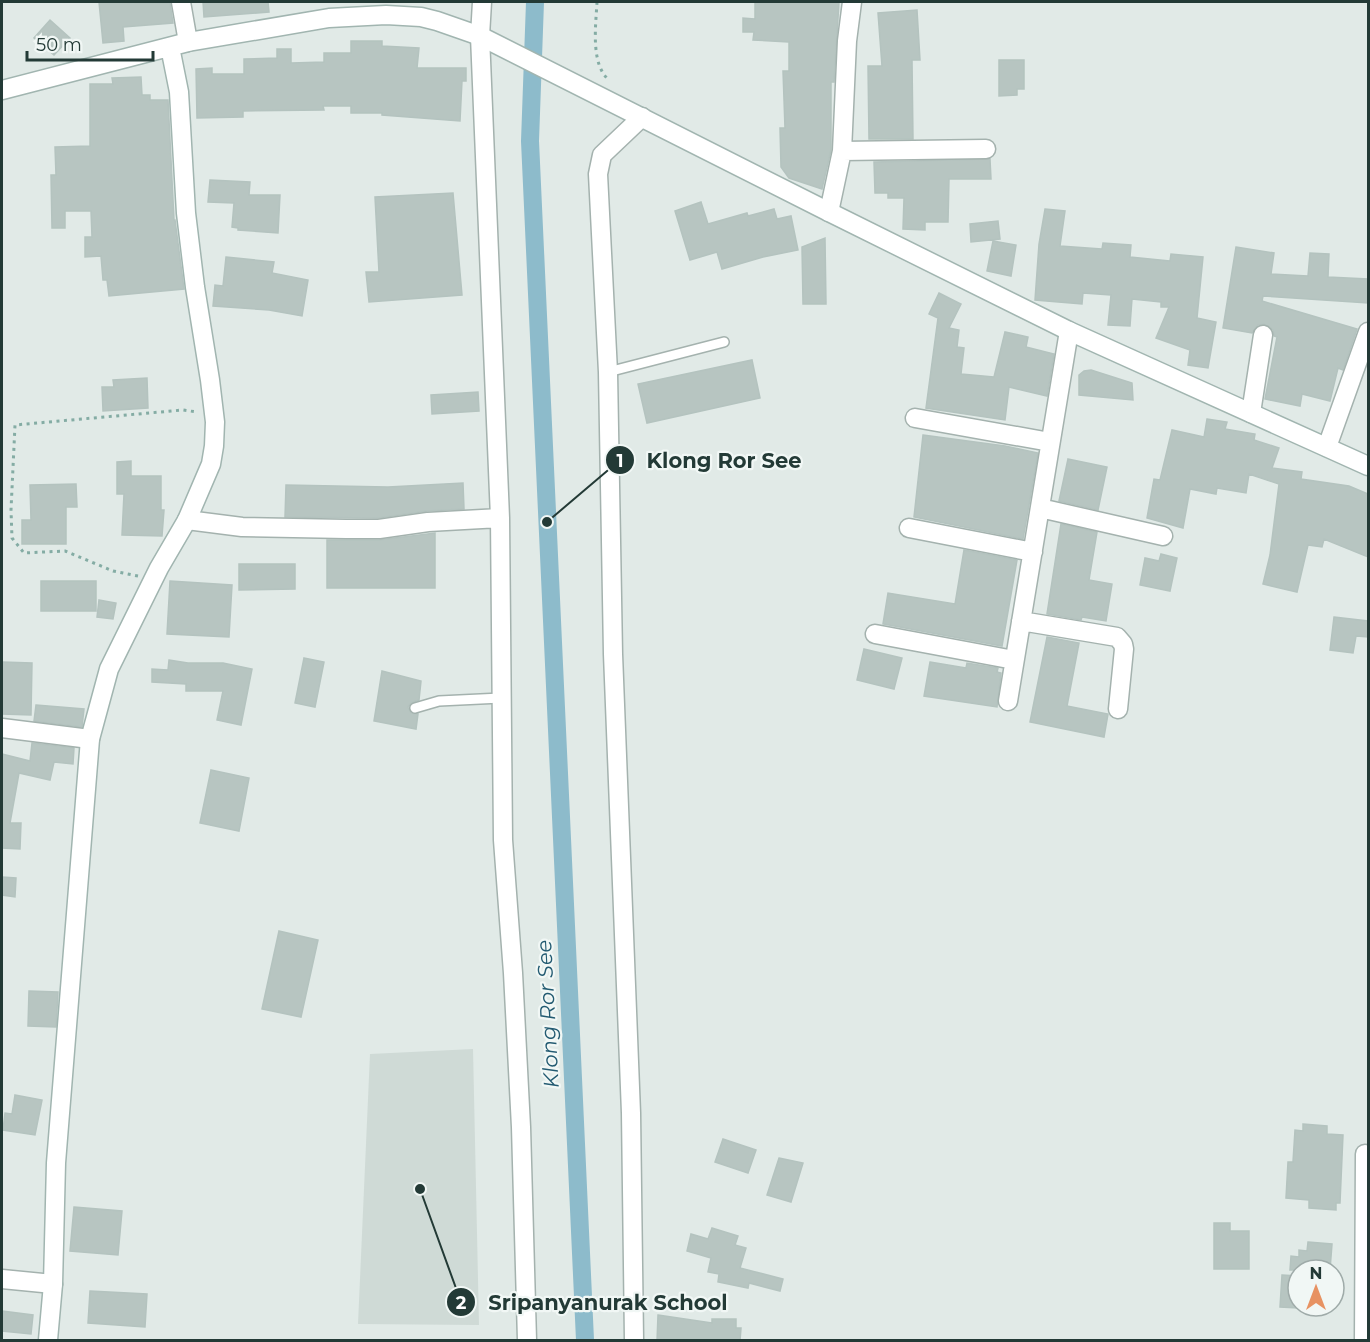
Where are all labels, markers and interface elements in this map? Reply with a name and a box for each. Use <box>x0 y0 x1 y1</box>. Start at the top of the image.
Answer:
scale bar <box>27 24 153 62</box>
text: 50 m <box>36 34 82 56</box>
callout: Klong Ror See <box>605 441 814 480</box>
text: Klong Ror See <box>647 448 801 473</box>
text: 1 <box>616 450 624 472</box>
water label: Klong Ror See <box>531 939 564 1089</box>
north arrow <box>1286 1258 1346 1318</box>
text: N <box>1310 1264 1322 1283</box>
callout: Sripanyanurak School <box>446 1283 740 1322</box>
text: Sripanyanurak School <box>488 1290 728 1315</box>
text: 2 <box>456 1292 467 1314</box>

